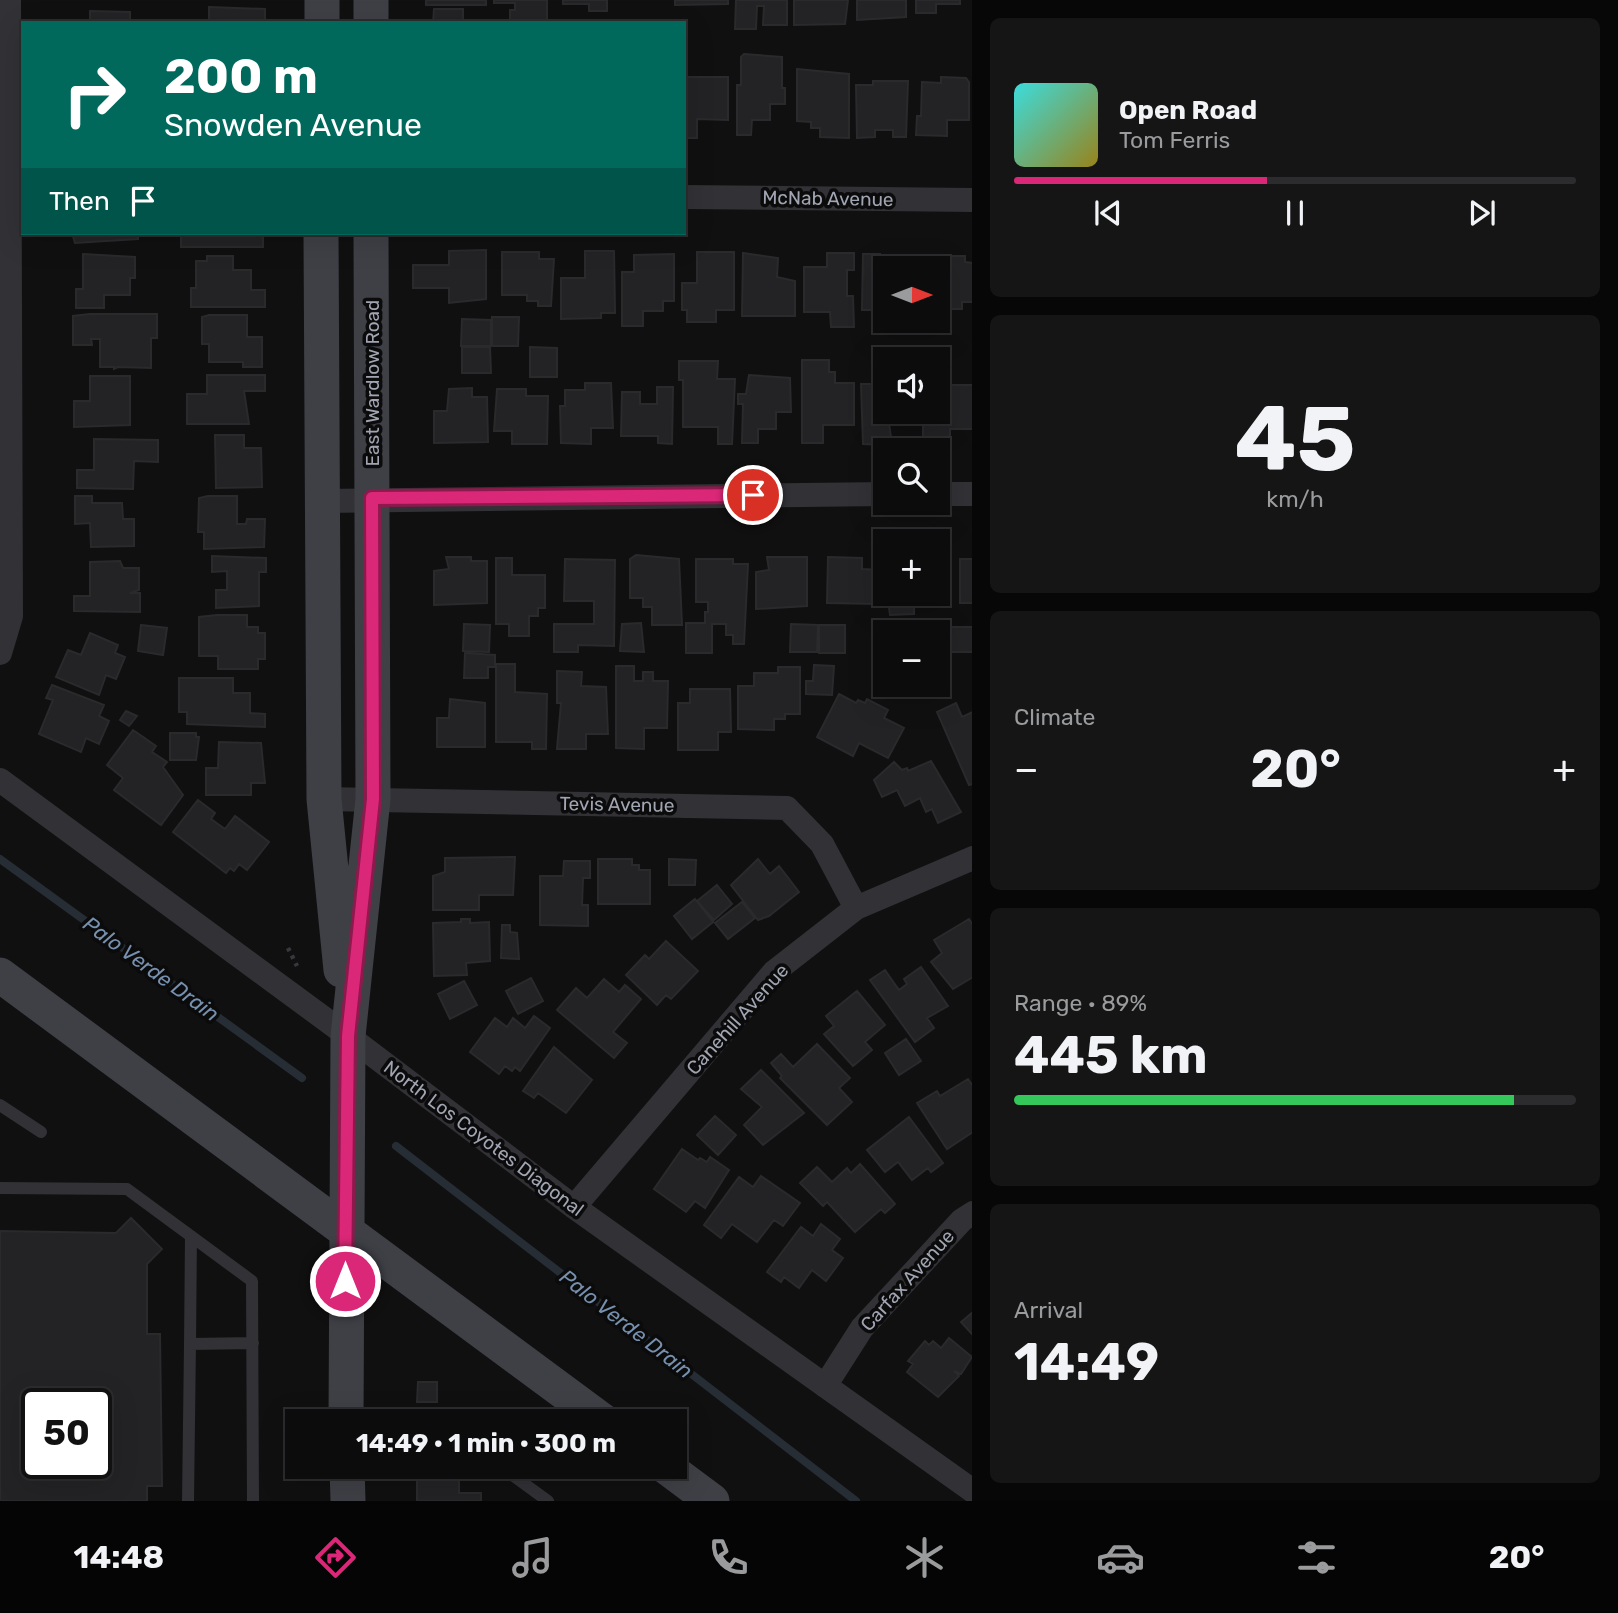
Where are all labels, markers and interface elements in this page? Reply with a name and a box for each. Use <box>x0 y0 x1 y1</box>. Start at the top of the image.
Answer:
text: 200 m <box>164 47 318 105</box>
icon: right <box>49 49 140 140</box>
text: Open Road <box>1119 95 1257 126</box>
text: Snowden Avenue <box>164 106 422 144</box>
text: Tom Ferris <box>1119 126 1230 154</box>
icon: arrive <box>124 182 162 220</box>
text: Then <box>49 186 110 217</box>
street label: McNab Avenue <box>762 186 894 211</box>
icon: previous <box>1089 194 1127 232</box>
icon: pause <box>1276 194 1314 232</box>
icon: next <box>1463 194 1501 232</box>
north arrow <box>873 256 950 332</box>
map controls <box>873 256 950 697</box>
street label: East Wardlow Road <box>361 300 384 466</box>
button: sound <box>873 347 950 424</box>
text: 45 <box>1235 385 1355 493</box>
button: search <box>873 438 950 515</box>
pin <box>723 465 783 525</box>
icon: arrive <box>734 476 772 514</box>
text: km/h <box>1266 485 1324 513</box>
button: + <box>873 529 950 606</box>
button: − <box>873 620 950 697</box>
text: Climate <box>1014 703 1095 731</box>
text: 20° <box>1250 738 1341 800</box>
text: − <box>1014 746 1039 792</box>
text: + <box>1552 746 1576 792</box>
street label: Tevis Avenue <box>559 792 675 817</box>
water label: Palo Verde Drain <box>78 911 224 1026</box>
street label: Canehill Avenue <box>682 959 793 1080</box>
text: Range · 89% <box>1014 989 1147 1017</box>
text: 445 km <box>1014 1024 1208 1086</box>
street label: North Los Coyotes Diagonal <box>379 1056 588 1221</box>
street label: Carfax Avenue <box>856 1225 959 1336</box>
position arrow <box>308 1244 382 1318</box>
water label: Palo Verde Drain <box>555 1264 698 1383</box>
text: Arrival <box>1014 1296 1083 1324</box>
text: 14:49 <box>1014 1331 1159 1393</box>
speed limit sign: 50 <box>21 1388 112 1479</box>
text: 14:49 · 1 min · 300 m <box>356 1428 616 1459</box>
icon: directions <box>311 1533 360 1582</box>
icon: music <box>508 1533 557 1582</box>
icon: phone <box>704 1533 753 1582</box>
icon: climate <box>900 1533 949 1582</box>
icon: car <box>1096 1533 1145 1582</box>
icon: filters <box>1292 1533 1341 1582</box>
text: 14:48 <box>74 1538 164 1576</box>
text: 20° <box>1489 1538 1544 1576</box>

